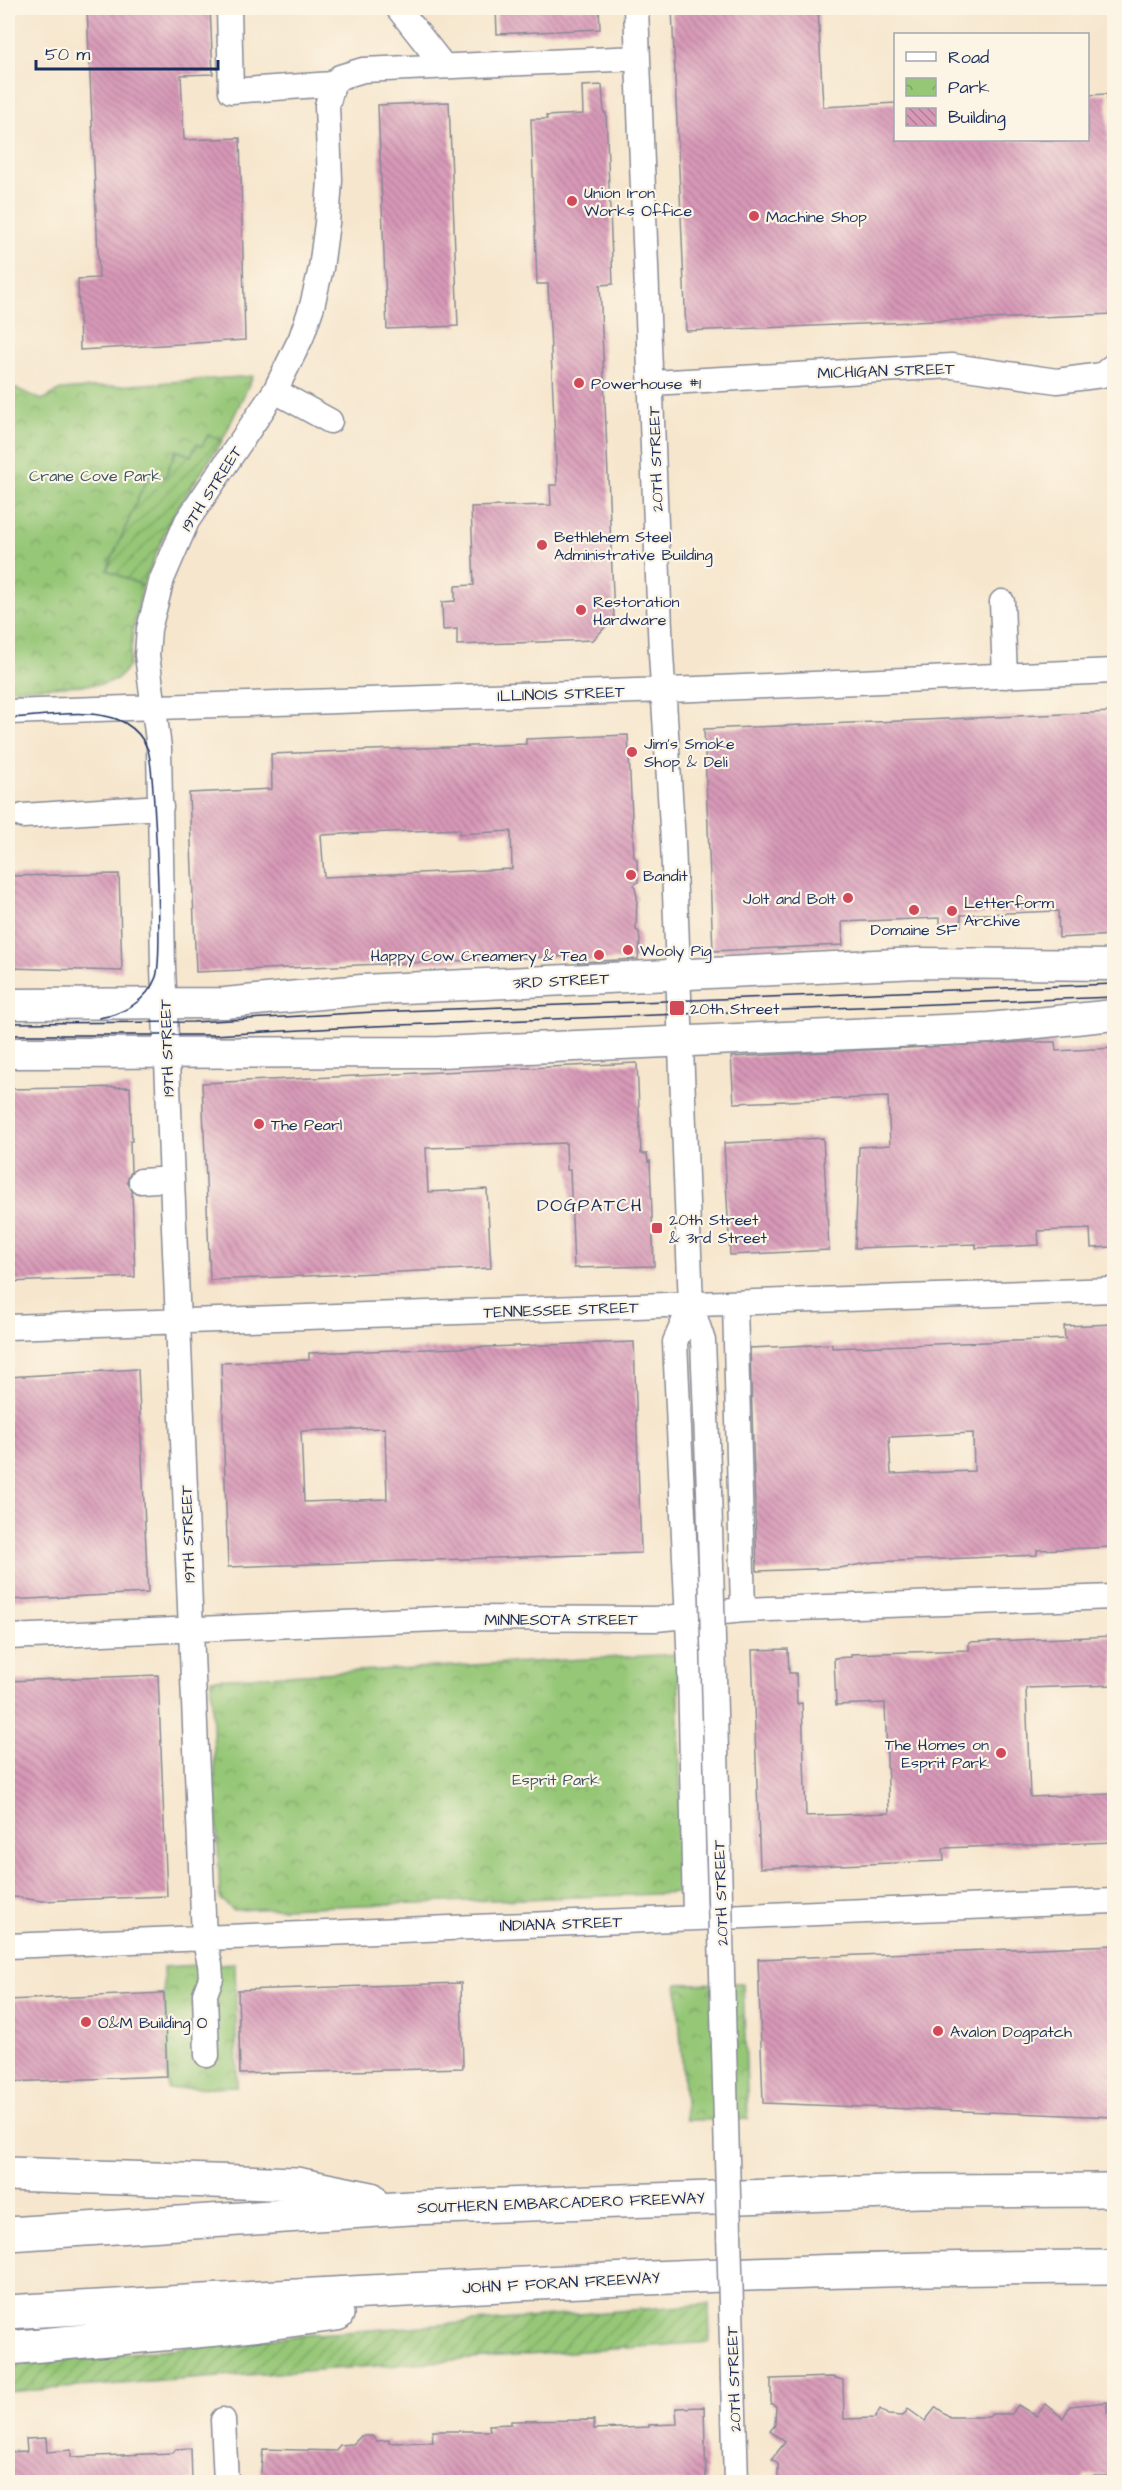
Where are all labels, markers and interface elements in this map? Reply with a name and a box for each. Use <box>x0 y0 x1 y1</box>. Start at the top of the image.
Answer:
scale bar <box>36 33 218 71</box>
legend <box>894 33 1089 141</box>
text: 50 m <box>45 42 90 67</box>
text: Road <box>948 45 989 70</box>
text: Park <box>948 75 990 100</box>
text: Building <box>948 105 1006 131</box>
place label: Union Iron Works Office <box>584 182 692 222</box>
marker: Union Iron Works Office <box>565 194 579 208</box>
place label: Machine Shop <box>766 206 867 228</box>
marker: Machine Shop <box>747 209 761 223</box>
street label: MICHIGAN STREET <box>817 358 955 384</box>
place label: Powerhouse #1 <box>591 373 701 395</box>
marker: Powerhouse #1 <box>572 376 586 390</box>
street label: 20TH STREET <box>643 406 669 512</box>
street label: 19TH STREET <box>176 442 248 536</box>
park label: Crane Cove Park <box>29 465 161 487</box>
place label: Bethlehem Steel Administrative Building <box>554 526 713 567</box>
marker: Bethlehem Steel Administrative Building <box>535 538 549 552</box>
place label: Restoration Hardware <box>593 591 679 631</box>
marker: Restoration Hardware <box>574 603 588 617</box>
street label: ILLINOIS STREET <box>497 681 625 707</box>
place label: Jim's Smoke Shop & Deli <box>644 733 735 773</box>
marker: Jim's Smoke Shop & Deli <box>625 745 639 759</box>
place label: Bandit <box>643 865 688 887</box>
marker: Bandit <box>624 868 638 882</box>
place label: Jolt and Bolt <box>743 888 837 910</box>
marker: Jolt and Bolt <box>841 891 855 905</box>
place label: Letterform Archive <box>964 892 1054 932</box>
marker: Domaine SF <box>907 903 921 917</box>
marker: Letterform Archive <box>945 904 959 918</box>
place label: Domaine SF <box>871 919 957 941</box>
place label: Wooly Pig <box>640 940 712 963</box>
marker: Wooly Pig <box>621 943 635 957</box>
place label: Happy Cow Creamery & Tea <box>371 945 587 968</box>
marker: Happy Cow Creamery & Tea <box>592 948 606 962</box>
street label: 3RD STREET <box>512 967 610 995</box>
place label: 20th Street <box>690 998 780 1020</box>
street label: 19TH STREET <box>154 999 180 1097</box>
marker: 20th Street <box>668 999 686 1017</box>
place label: The Pearl <box>271 1114 342 1136</box>
marker: The Pearl <box>252 1117 266 1131</box>
district label: DOGPATCH <box>537 1193 643 1218</box>
place label: 20th Street & 3rd Street <box>669 1209 768 1249</box>
marker: 20th Street & 3rd Street <box>650 1221 664 1235</box>
street label: TENNESSEE STREET <box>483 1296 639 1324</box>
street label: 19TH STREET <box>175 1485 201 1583</box>
street label: MINNESOTA STREET <box>484 1609 638 1631</box>
place label: The Homes on Esprit Park <box>885 1734 989 1774</box>
marker: The Homes on Esprit Park <box>994 1746 1008 1760</box>
park label: Esprit Park <box>512 1769 600 1791</box>
street label: 20TH STREET <box>708 1840 734 1946</box>
street label: INDIANA STREET <box>499 1911 623 1937</box>
place label: O&M Building O <box>98 2012 208 2035</box>
marker: O&M Building O <box>79 2015 93 2029</box>
place label: Avalon Dogpatch <box>950 2021 1072 2044</box>
marker: Avalon Dogpatch <box>931 2024 945 2038</box>
street label: SOUTHERN EMBARCADERO FREEWAY <box>417 2187 706 2219</box>
street label: JOHN F FORAN FREEWAY <box>462 2267 661 2299</box>
street label: 20TH STREET <box>721 2326 747 2432</box>

